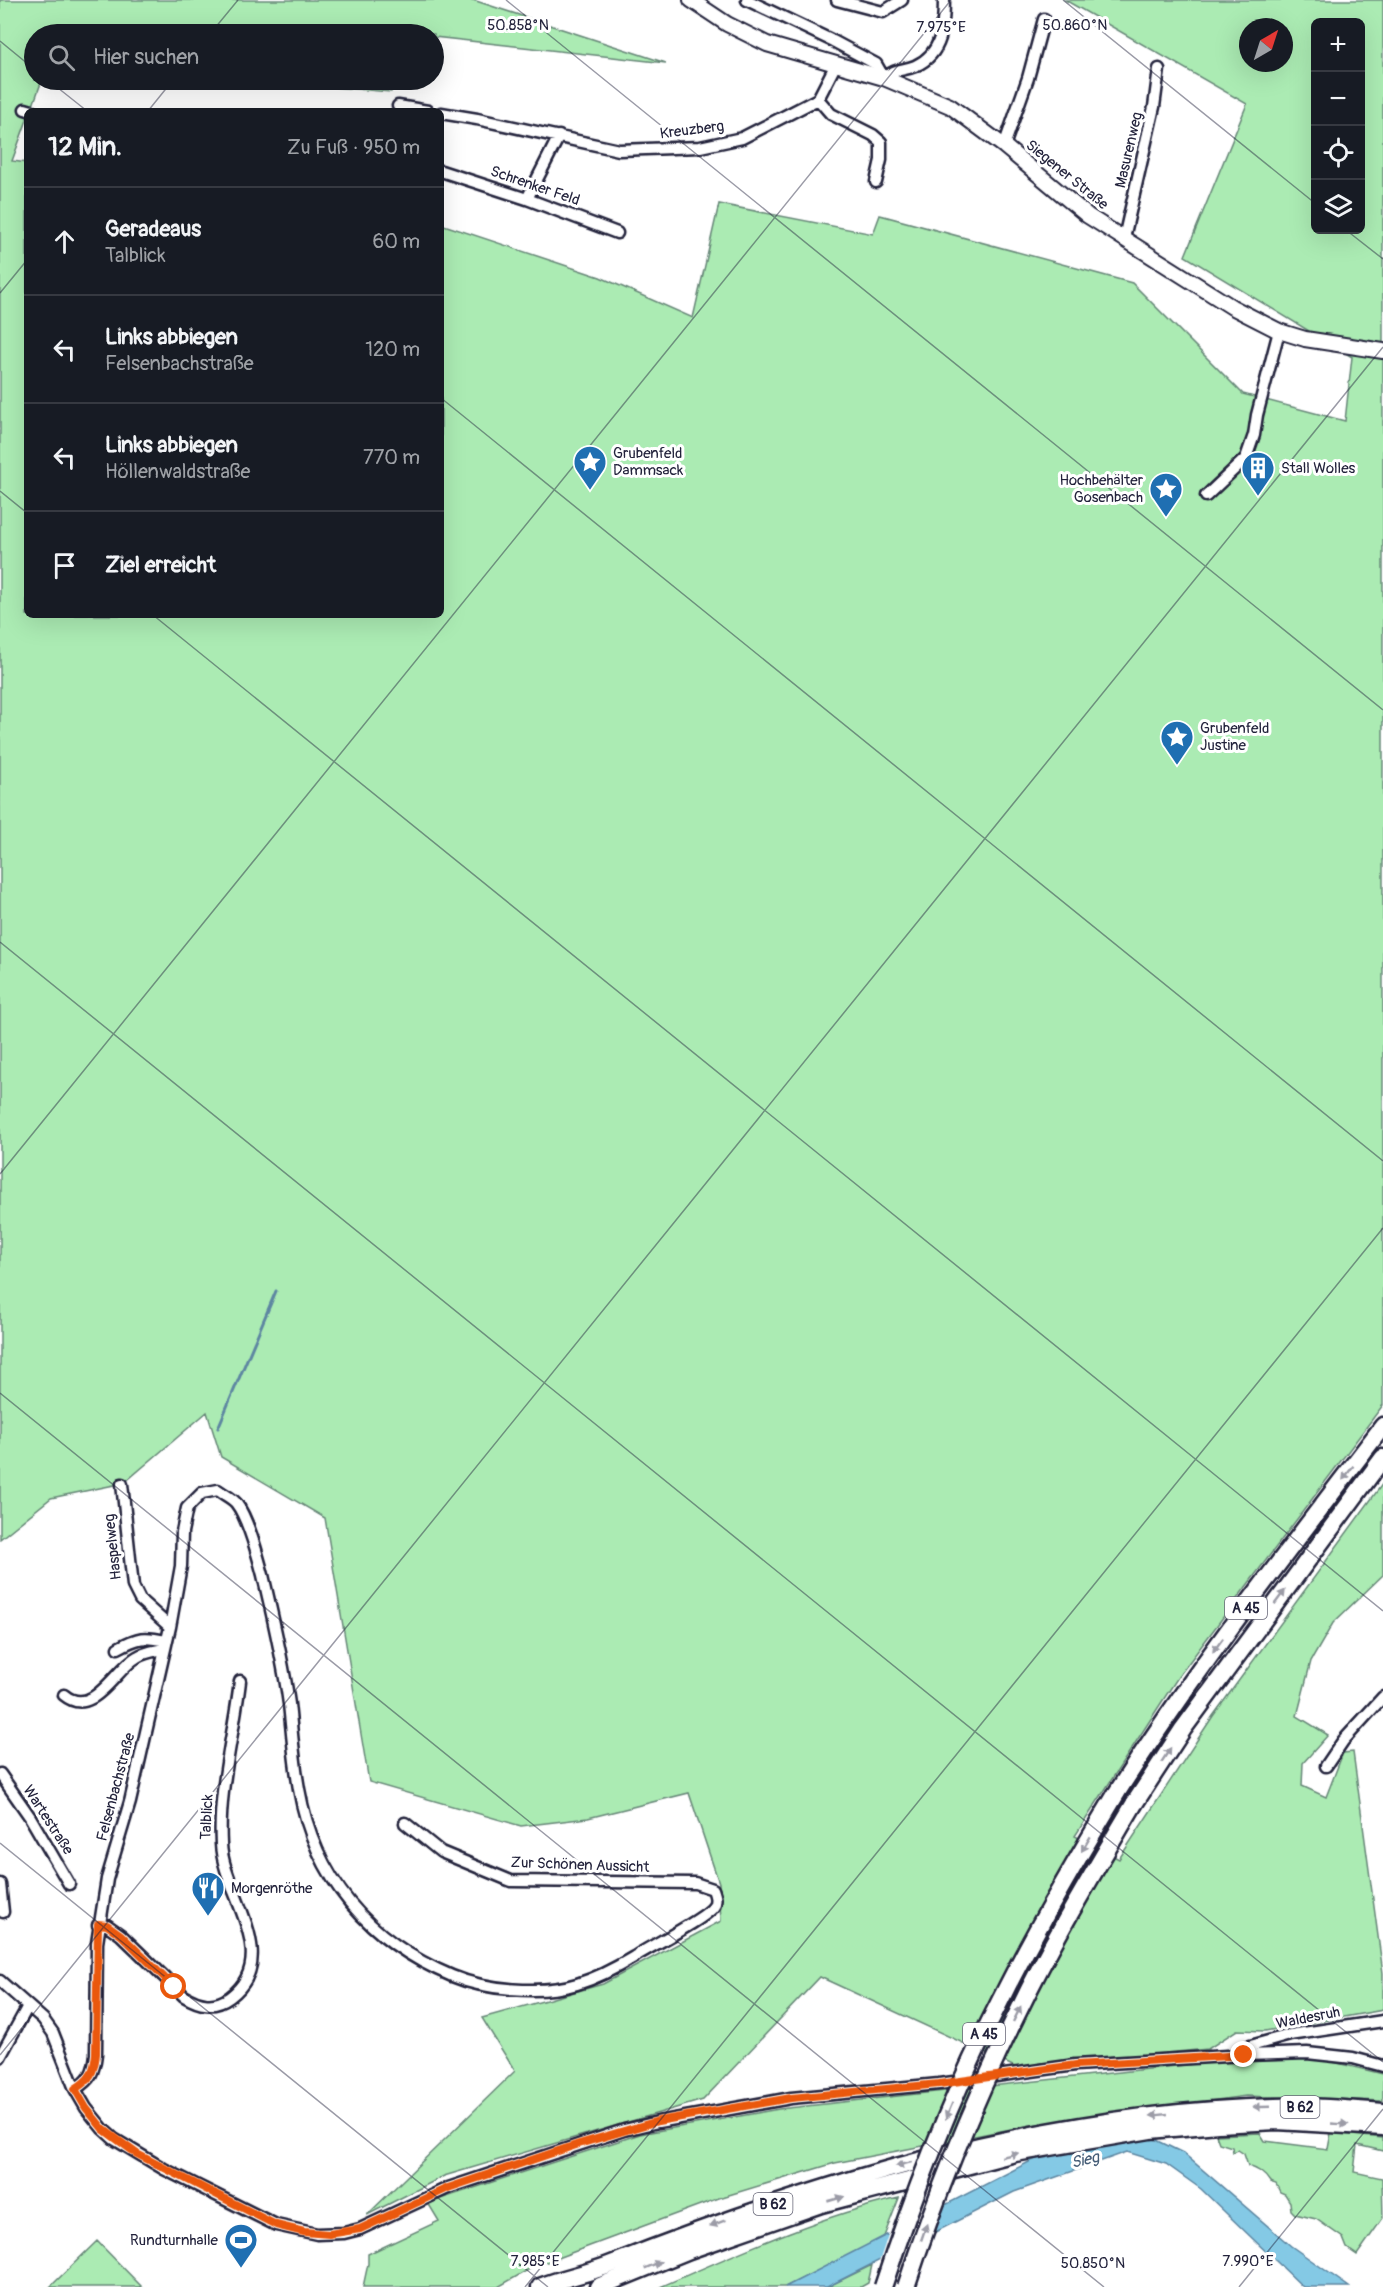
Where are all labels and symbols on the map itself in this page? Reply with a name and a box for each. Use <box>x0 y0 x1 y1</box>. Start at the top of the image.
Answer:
text: 50.858°N <box>487 16 549 35</box>
text: 50.860°N <box>1043 16 1107 35</box>
text: 7.975°E <box>916 18 966 37</box>
north arrow <box>1239 18 1293 72</box>
street label: Masurenweg <box>1111 110 1147 190</box>
street label: Kreuzberg <box>659 117 725 143</box>
street label: Siegener Straße <box>1022 136 1113 214</box>
street label: Schrenker Feld <box>488 162 582 210</box>
place icon: Grubenfeld Dammsack <box>572 444 608 491</box>
place label: Grubenfeld Dammsack <box>613 444 684 480</box>
building icon: Stall Wolles <box>1240 450 1276 497</box>
place label: Stall Wolles <box>1281 459 1356 478</box>
place label: Hochbehälter Gosenbach <box>1059 471 1144 507</box>
place icon: Hochbehälter Gosenbach <box>1148 471 1184 518</box>
place icon: Grubenfeld Justine <box>1159 719 1195 766</box>
place label: Grubenfeld Justine <box>1200 719 1269 755</box>
one-way arrow <box>1342 1465 1354 1480</box>
street label: Haspelweg <box>100 1513 126 1581</box>
one-way arrow <box>1273 1589 1285 1604</box>
road number: A 45 <box>1225 1597 1267 1619</box>
one-way arrow <box>1212 1637 1224 1653</box>
street label: Felsenbachstraße <box>92 1730 140 1843</box>
one-way arrow <box>1160 1747 1171 1763</box>
street label: Wartestraße <box>18 1782 78 1859</box>
street label: Talblick <box>196 1793 218 1840</box>
one-way arrow <box>1081 1836 1092 1852</box>
street label: Zur Schönen Aussicht <box>510 1853 651 1877</box>
restaurant icon: Morgenröthe <box>190 1870 226 1917</box>
place label: Morgenröthe <box>231 1879 313 1898</box>
route start <box>160 1973 186 1999</box>
street label: Waldesruh <box>1274 2002 1342 2034</box>
one-way arrow <box>1012 2005 1022 2022</box>
road number: A 45 <box>963 2023 1005 2045</box>
route end <box>1230 2041 1256 2067</box>
road number: B 62 <box>1280 2096 1320 2118</box>
one-way arrow <box>944 2102 953 2120</box>
one-way arrow <box>1252 2103 1271 2112</box>
one-way arrow <box>1149 2110 1168 2120</box>
one-way arrow <box>1330 2119 1349 2129</box>
water label: Sieg <box>1069 2147 1103 2173</box>
one-way arrow <box>1001 2149 1020 2159</box>
one-way arrow <box>895 2160 913 2170</box>
road number: B 62 <box>754 2193 792 2215</box>
one-way arrow <box>827 2194 845 2203</box>
one-way arrow <box>709 2219 727 2229</box>
sports icon: Rundturnhalle <box>223 2222 259 2269</box>
one-way arrow <box>920 2223 930 2241</box>
place label: Rundturnhalle <box>130 2231 219 2250</box>
text: 7.985°E <box>510 2252 560 2271</box>
text: 7.990°E <box>1222 2252 1274 2271</box>
text: 50.850°N <box>1061 2254 1125 2273</box>
one-way arrow <box>644 2260 662 2270</box>

